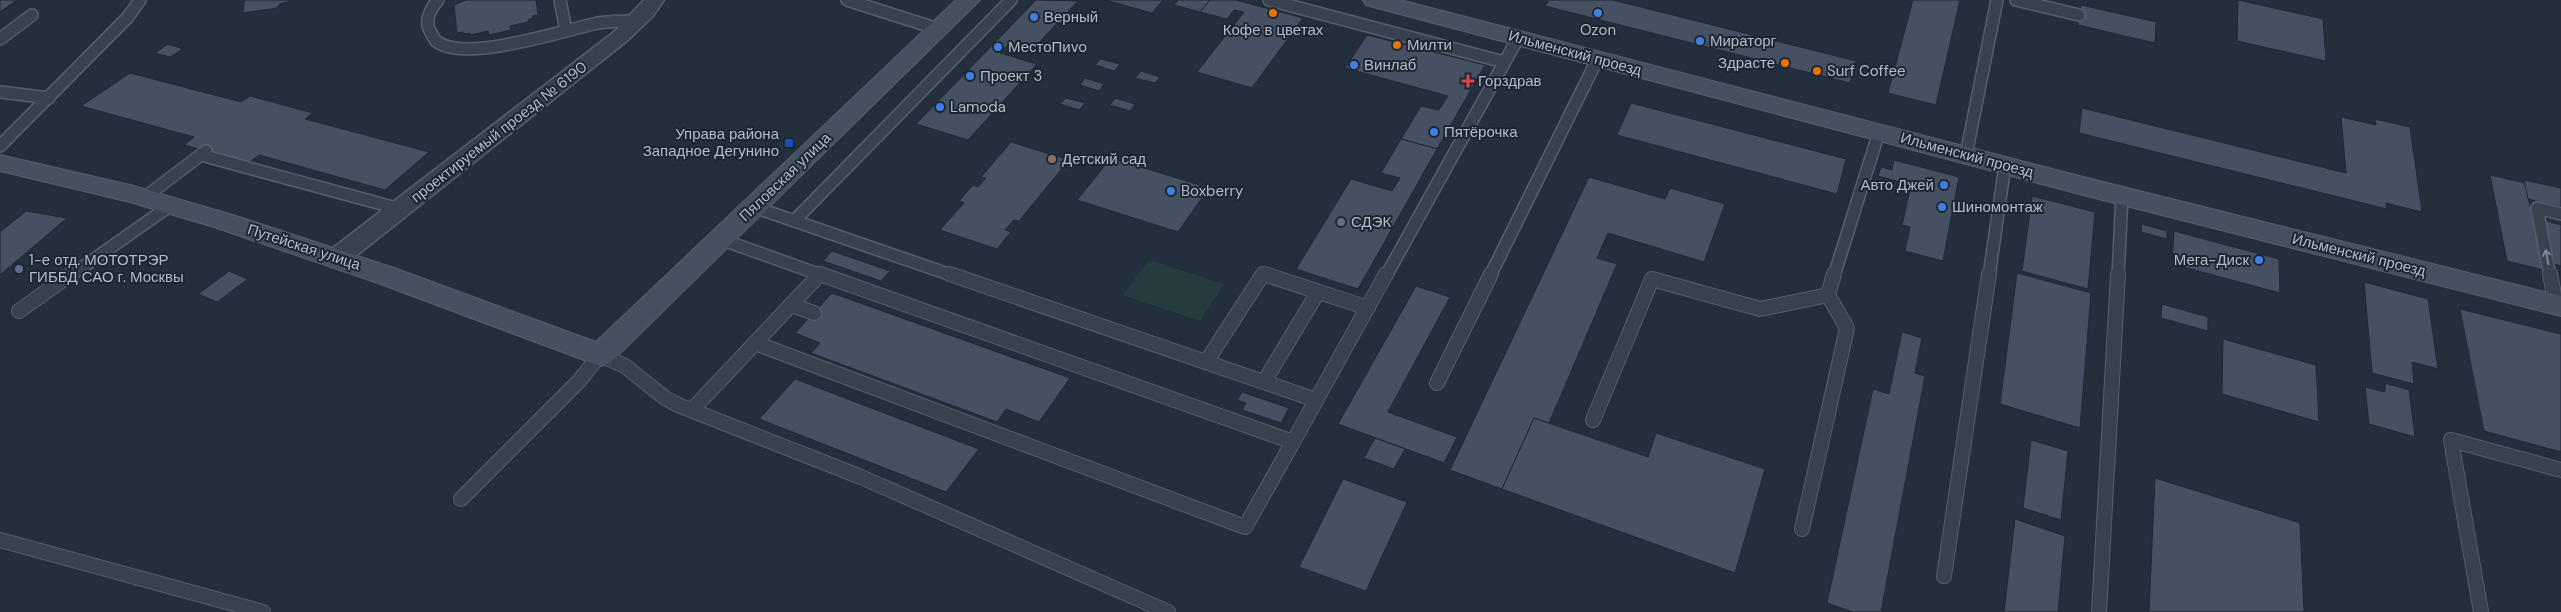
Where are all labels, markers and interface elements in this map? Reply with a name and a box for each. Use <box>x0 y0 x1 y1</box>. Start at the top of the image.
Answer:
place label: Верный <box>1044 7 1098 27</box>
marker: Кофе в цветах <box>1267 7 1279 19</box>
marker: Ozon <box>1592 7 1604 19</box>
marker: Верный <box>1028 11 1040 23</box>
place label: Кофе в цветах <box>1223 20 1324 40</box>
place label: Ozon <box>1580 20 1616 40</box>
street label: Ильменский проезд <box>1506 26 1644 80</box>
place label: Мираторг <box>1710 31 1777 51</box>
place label: Милти <box>1407 35 1452 55</box>
marker: Мираторг <box>1694 35 1706 47</box>
place label: МестоПиvo <box>1008 37 1087 57</box>
marker: Милти <box>1391 39 1403 51</box>
marker: МестоПиvo <box>992 41 1004 53</box>
place label: Здрасте <box>1718 53 1775 73</box>
place label: Винлаб <box>1364 55 1416 75</box>
street label: проектируемый проезд № 6190 <box>407 57 591 207</box>
marker: Здрасте <box>1779 57 1791 69</box>
marker: Винлаб <box>1348 59 1360 71</box>
place label: Surf Coffee <box>1827 61 1906 81</box>
marker: Surf Coffee <box>1811 65 1823 77</box>
place label: Проект 3 <box>980 66 1042 86</box>
marker: Проект 3 <box>964 70 976 82</box>
place label: Горздрав <box>1478 71 1542 91</box>
marker: Горздрав <box>1462 75 1474 87</box>
place label: Lamoda <box>950 97 1006 117</box>
marker: Lamoda <box>934 101 946 113</box>
place label: Пятёрочка <box>1444 122 1518 142</box>
place label: Управа района Западное Дегунино <box>643 124 780 161</box>
marker: Пятёрочка <box>1428 126 1440 138</box>
street label: Пяловская улица <box>735 128 836 226</box>
street label: Ильменский проезд <box>1898 128 2036 182</box>
marker: Управа района Западное Дегунино <box>783 137 795 149</box>
place label: Детский сад <box>1062 149 1146 169</box>
marker: Детский сад <box>1046 153 1058 165</box>
place label: Авто Джей <box>1860 175 1934 195</box>
marker: Авто Джей <box>1938 179 1950 191</box>
place label: Boxberry <box>1181 181 1244 201</box>
marker: Boxberry <box>1165 185 1177 197</box>
place label: Шиномонтаж <box>1952 197 2043 217</box>
marker: Шиномонтаж <box>1936 201 1948 213</box>
place label: СДЭК <box>1351 212 1391 232</box>
marker: СДЭК <box>1335 216 1347 228</box>
street label: Путейская улица <box>245 219 364 275</box>
street label: Ильменский проезд <box>2290 229 2428 281</box>
place label: 1-е отд. МОТОТРЭР ГИББД САО г. Москвы <box>29 250 184 287</box>
place label: Мега-Диск <box>2174 250 2249 270</box>
one-way arrow <box>2542 250 2551 266</box>
marker: Мега-Диск <box>2253 254 2265 266</box>
marker: 1-е отд. МОТОТРЭР ГИББД САО г. Москвы <box>13 263 25 275</box>

